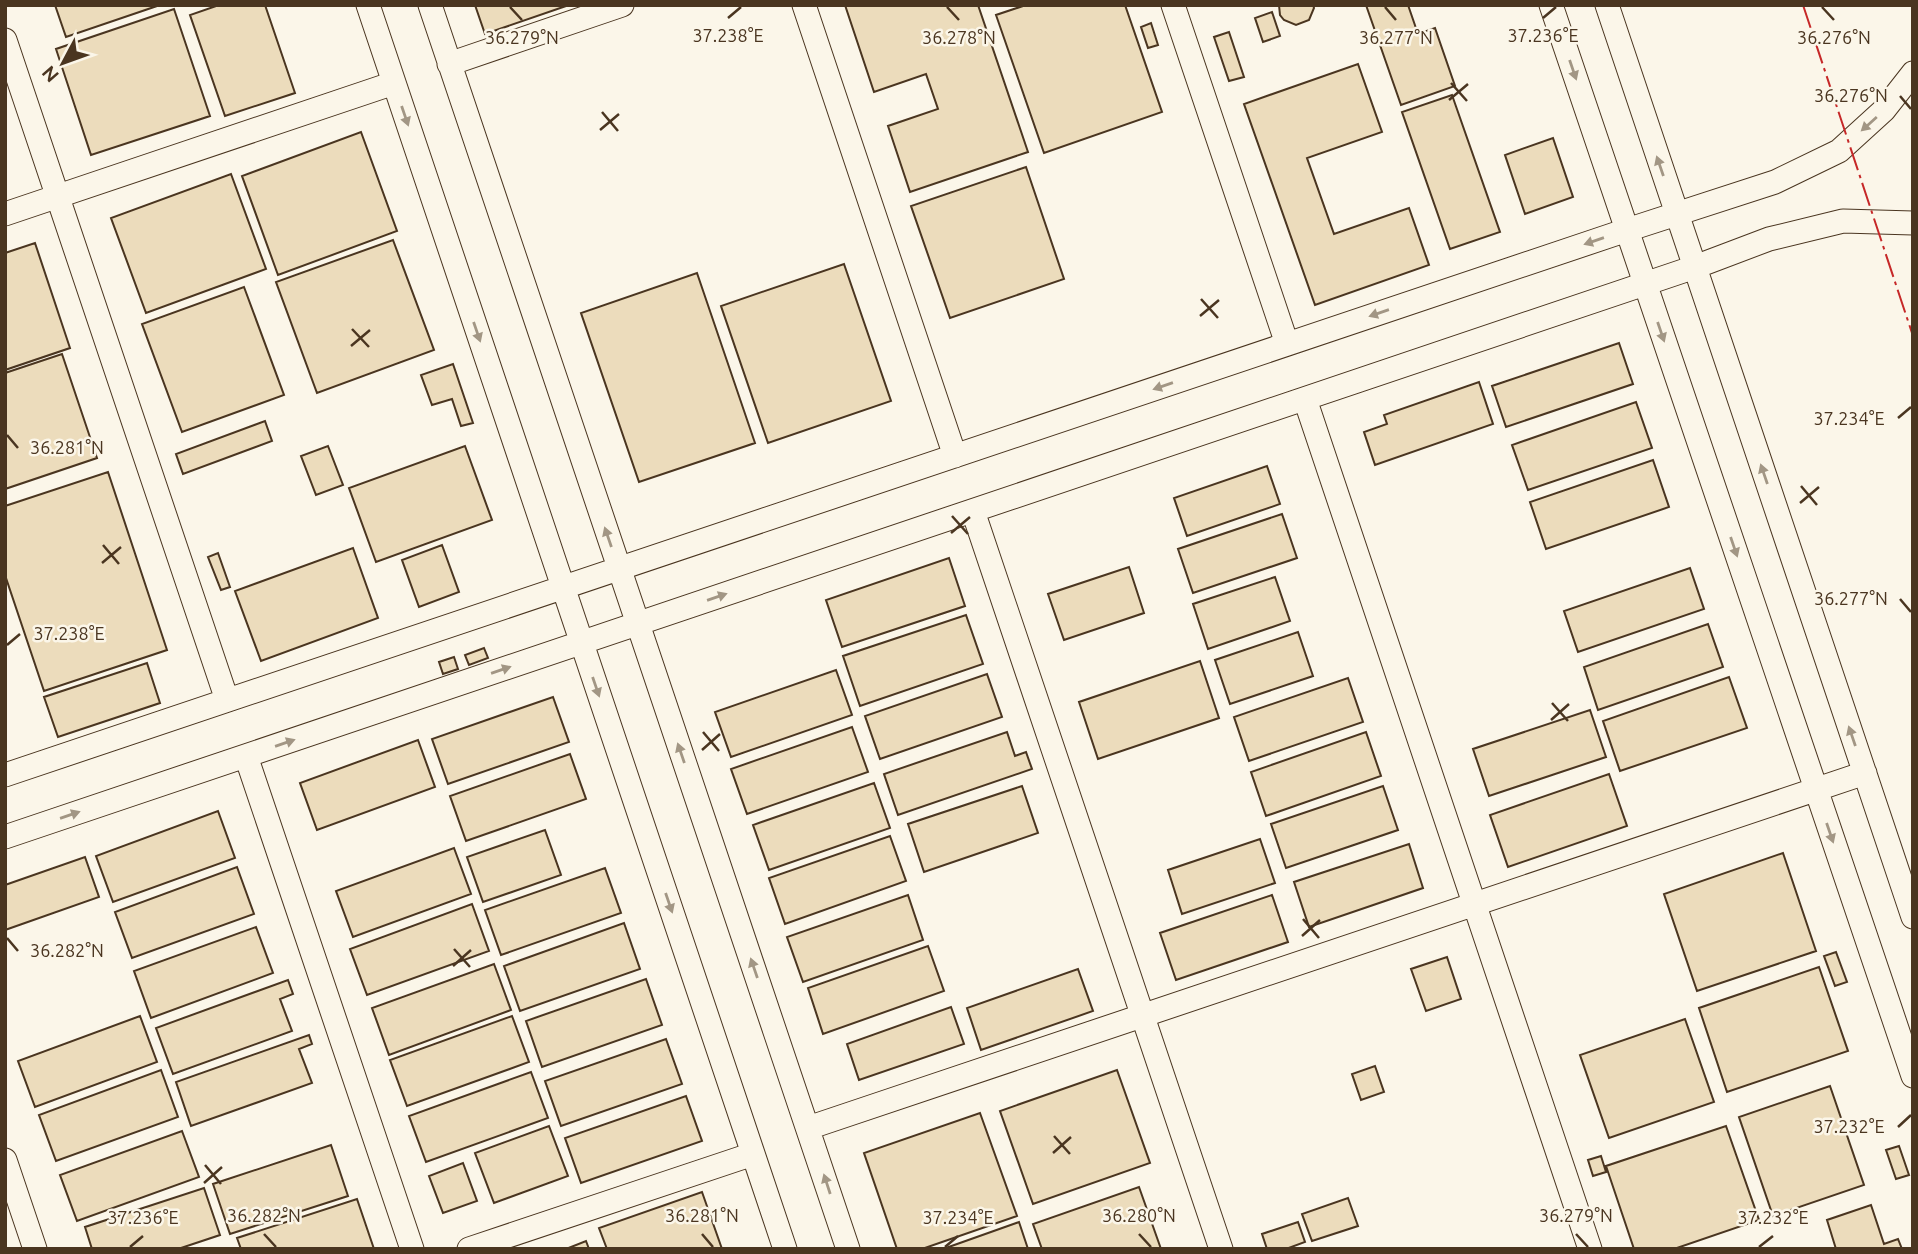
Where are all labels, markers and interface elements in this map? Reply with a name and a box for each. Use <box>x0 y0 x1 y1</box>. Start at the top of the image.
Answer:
text: 37.238°E <box>692 25 764 45</box>
text: 37.236°E <box>1507 25 1579 45</box>
text: 36.279°N <box>485 27 559 47</box>
text: 36.278°N <box>922 27 996 47</box>
text: 36.277°N <box>1359 27 1433 47</box>
text: 36.276°N <box>1797 27 1871 47</box>
north arrow <box>28 28 98 98</box>
one-way arrow <box>1568 60 1579 81</box>
text: N <box>37 62 63 87</box>
text: 36.276°N <box>1814 85 1888 105</box>
one-way arrow <box>400 106 411 127</box>
one-way arrow <box>1860 116 1877 132</box>
one-way arrow <box>1655 155 1665 176</box>
one-way arrow <box>1584 236 1605 246</box>
one-way arrow <box>1368 308 1389 319</box>
one-way arrow <box>1657 321 1667 342</box>
one-way arrow <box>472 322 483 343</box>
one-way arrow <box>1152 381 1173 392</box>
text: 37.234°E <box>1813 408 1885 428</box>
text: 36.281°N <box>30 437 104 457</box>
one-way arrow <box>1758 464 1769 485</box>
one-way arrow <box>602 527 613 548</box>
one-way arrow <box>1729 537 1740 558</box>
text: 36.277°N <box>1814 588 1888 608</box>
one-way arrow <box>706 591 727 602</box>
text: 37.238°E <box>33 623 105 643</box>
one-way arrow <box>491 664 512 675</box>
one-way arrow <box>592 677 602 698</box>
one-way arrow <box>1846 726 1857 747</box>
one-way arrow <box>275 737 296 748</box>
one-way arrow <box>675 742 686 763</box>
one-way arrow <box>60 810 81 820</box>
one-way arrow <box>1825 822 1836 843</box>
one-way arrow <box>664 892 675 913</box>
text: 36.282°N <box>30 940 104 960</box>
one-way arrow <box>748 958 759 979</box>
text: 37.232°E <box>1813 1116 1885 1136</box>
one-way arrow <box>821 1173 831 1194</box>
text: 36.282°N <box>227 1205 301 1225</box>
text: 36.281°N <box>665 1205 739 1225</box>
text: 36.280°N <box>1102 1205 1176 1225</box>
text: 36.279°N <box>1539 1205 1613 1225</box>
text: 37.236°E <box>107 1207 179 1227</box>
text: 37.234°E <box>922 1207 994 1227</box>
text: 37.232°E <box>1737 1207 1809 1227</box>

